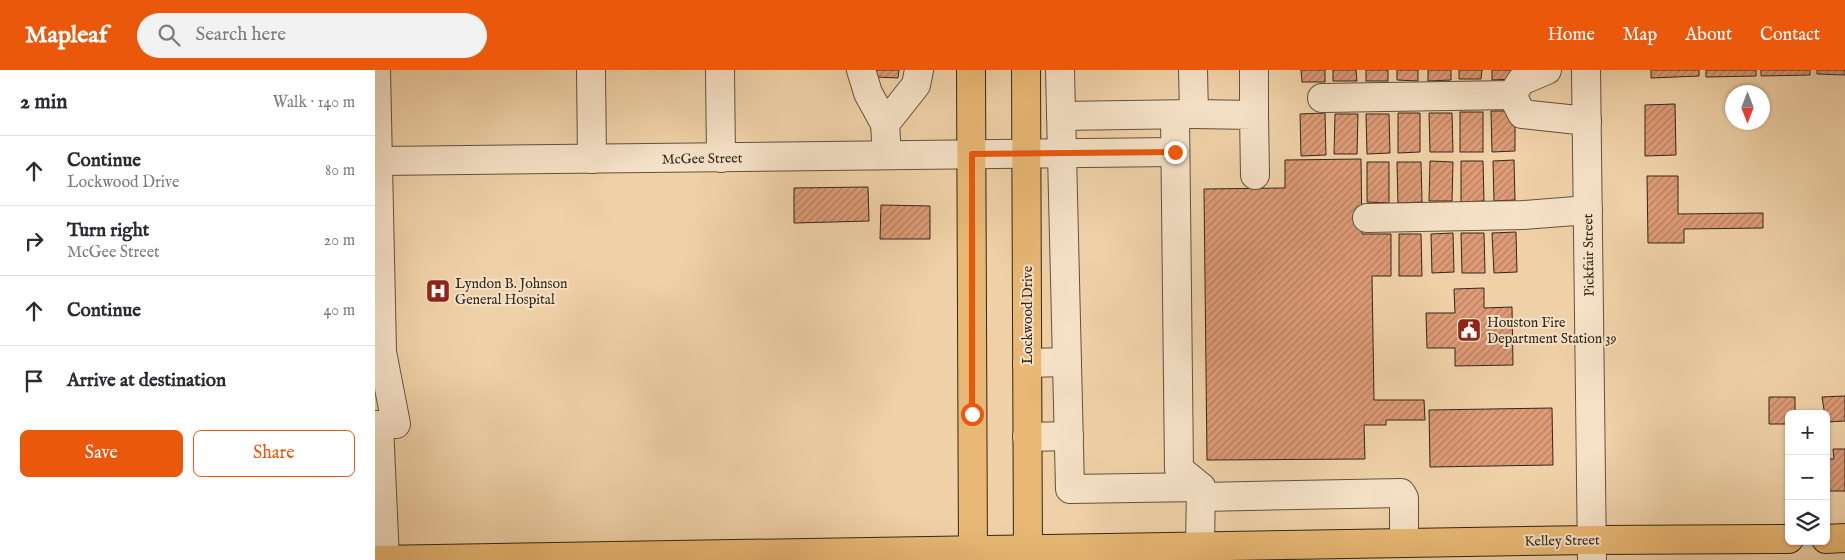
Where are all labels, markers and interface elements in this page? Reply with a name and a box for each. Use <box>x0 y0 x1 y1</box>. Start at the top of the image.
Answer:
search box <box>137 13 487 58</box>
text: Mapleaf <box>25 20 107 51</box>
icon: search <box>155 21 183 49</box>
text: Search here <box>195 23 286 47</box>
text: Home <box>1548 24 1595 47</box>
text: Map <box>1623 24 1657 47</box>
text: About <box>1685 24 1732 47</box>
text: Contact <box>1760 24 1820 47</box>
north arrow <box>1725 85 1770 130</box>
text: 2 min <box>20 89 67 116</box>
text: Walk · 140 m <box>273 93 355 113</box>
route end <box>1164 141 1187 164</box>
text: Continue <box>67 149 141 173</box>
street label: McGee Street <box>661 149 743 169</box>
icon: ahead <box>20 157 48 185</box>
text: 80 m <box>325 161 355 181</box>
text: Lockwood Drive <box>67 173 179 193</box>
street label: Pickfair Street <box>1579 213 1599 297</box>
text: Turn right <box>67 219 149 243</box>
icon: right <box>20 227 48 255</box>
text: 20 m <box>324 231 355 251</box>
text: McGee Street <box>67 243 159 263</box>
street label: Lockwood Drive <box>1019 265 1037 364</box>
place label: Lyndon B. Johnson General Hospital <box>455 275 568 309</box>
hospital icon: Lyndon B. Johnson General Hospital <box>425 278 451 304</box>
icon: ahead <box>20 297 48 325</box>
text: Continue <box>67 299 141 323</box>
text: 40 m <box>323 301 355 321</box>
place label: Houston Fire Department Station 39 <box>1487 314 1617 348</box>
public building icon: Houston Fire Department Station 39 <box>1456 317 1482 343</box>
icon: arrive <box>20 367 48 395</box>
text: Arrive at destination <box>67 369 226 393</box>
route start <box>961 403 984 426</box>
map controls <box>1785 410 1830 545</box>
button: + <box>1785 410 1830 455</box>
button: Save <box>20 430 183 477</box>
button: Share <box>193 430 355 477</box>
button: − <box>1785 455 1830 500</box>
button: layers <box>1785 500 1830 545</box>
street label: Kelley Street <box>1524 531 1600 551</box>

